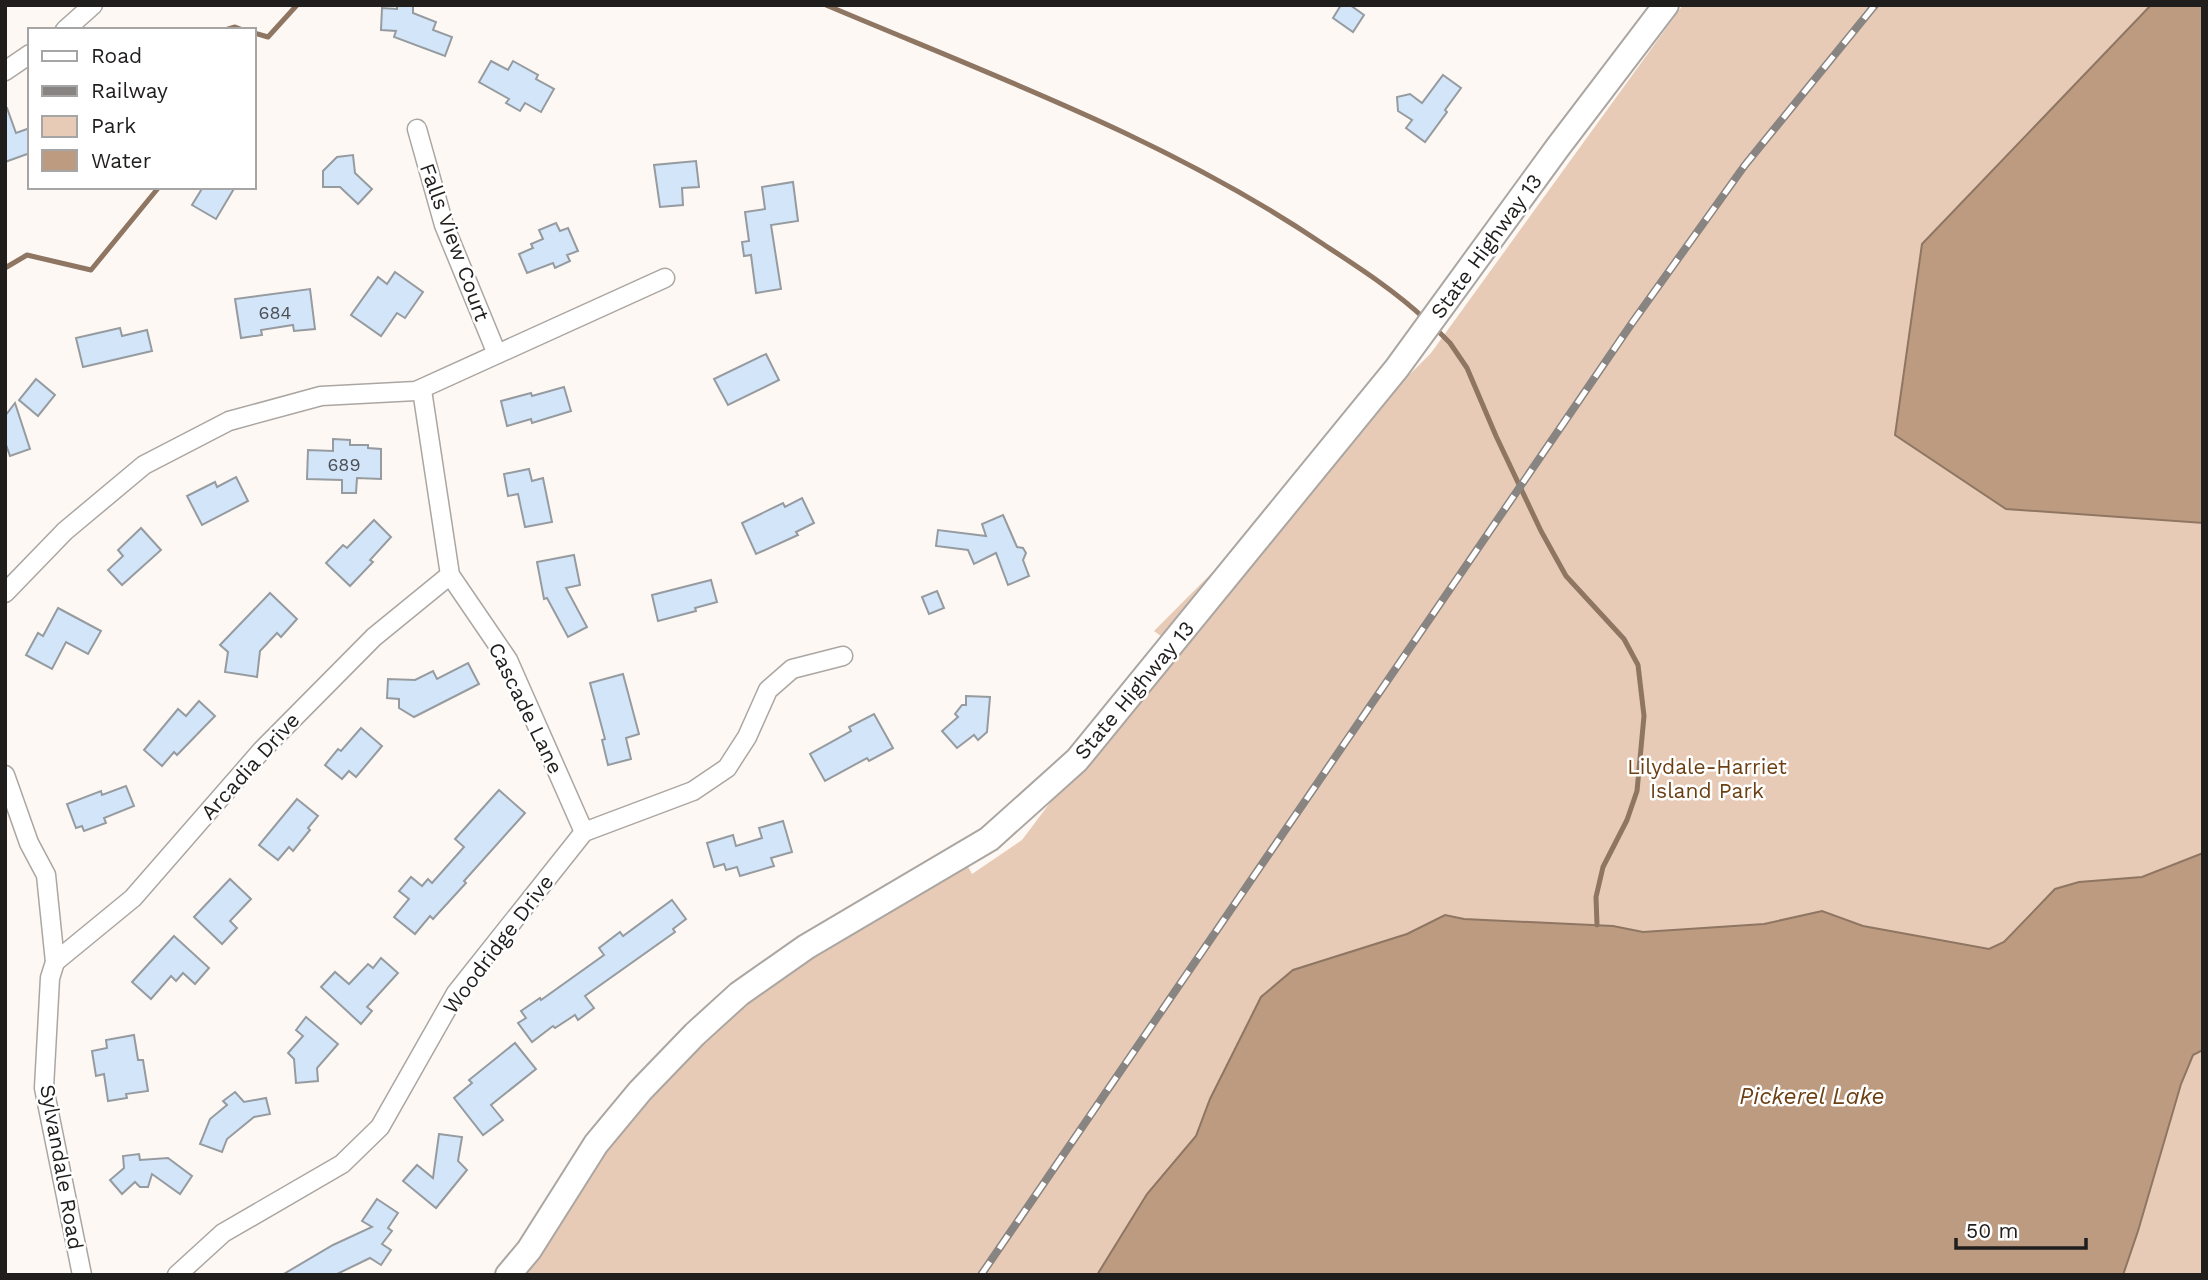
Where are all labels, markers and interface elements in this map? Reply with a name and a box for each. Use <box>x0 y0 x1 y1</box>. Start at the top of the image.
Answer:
legend <box>28 28 256 189</box>
text: Road <box>91 43 142 68</box>
text: Railway <box>91 78 168 103</box>
text: Park <box>91 113 136 138</box>
text: Water <box>91 148 152 173</box>
street label: Falls View Court <box>415 160 495 324</box>
street label: State Highway 13 <box>1425 169 1547 323</box>
house number: 684 <box>258 302 292 323</box>
house number: 689 <box>327 454 361 475</box>
street label: State Highway 13 <box>1069 616 1199 764</box>
street label: Cascade Lane <box>483 638 569 778</box>
street label: Arcadia Drive <box>195 707 305 825</box>
park label: Lilydale-Harriet Island Park <box>1627 754 1787 803</box>
street label: Woodridge Drive <box>438 869 558 1019</box>
street label: Sylvandale Road <box>35 1082 89 1252</box>
water label: Pickerel Lake <box>1739 1083 1885 1110</box>
scale bar <box>1956 1206 2086 1250</box>
text: 50 m <box>1966 1218 2018 1243</box>

